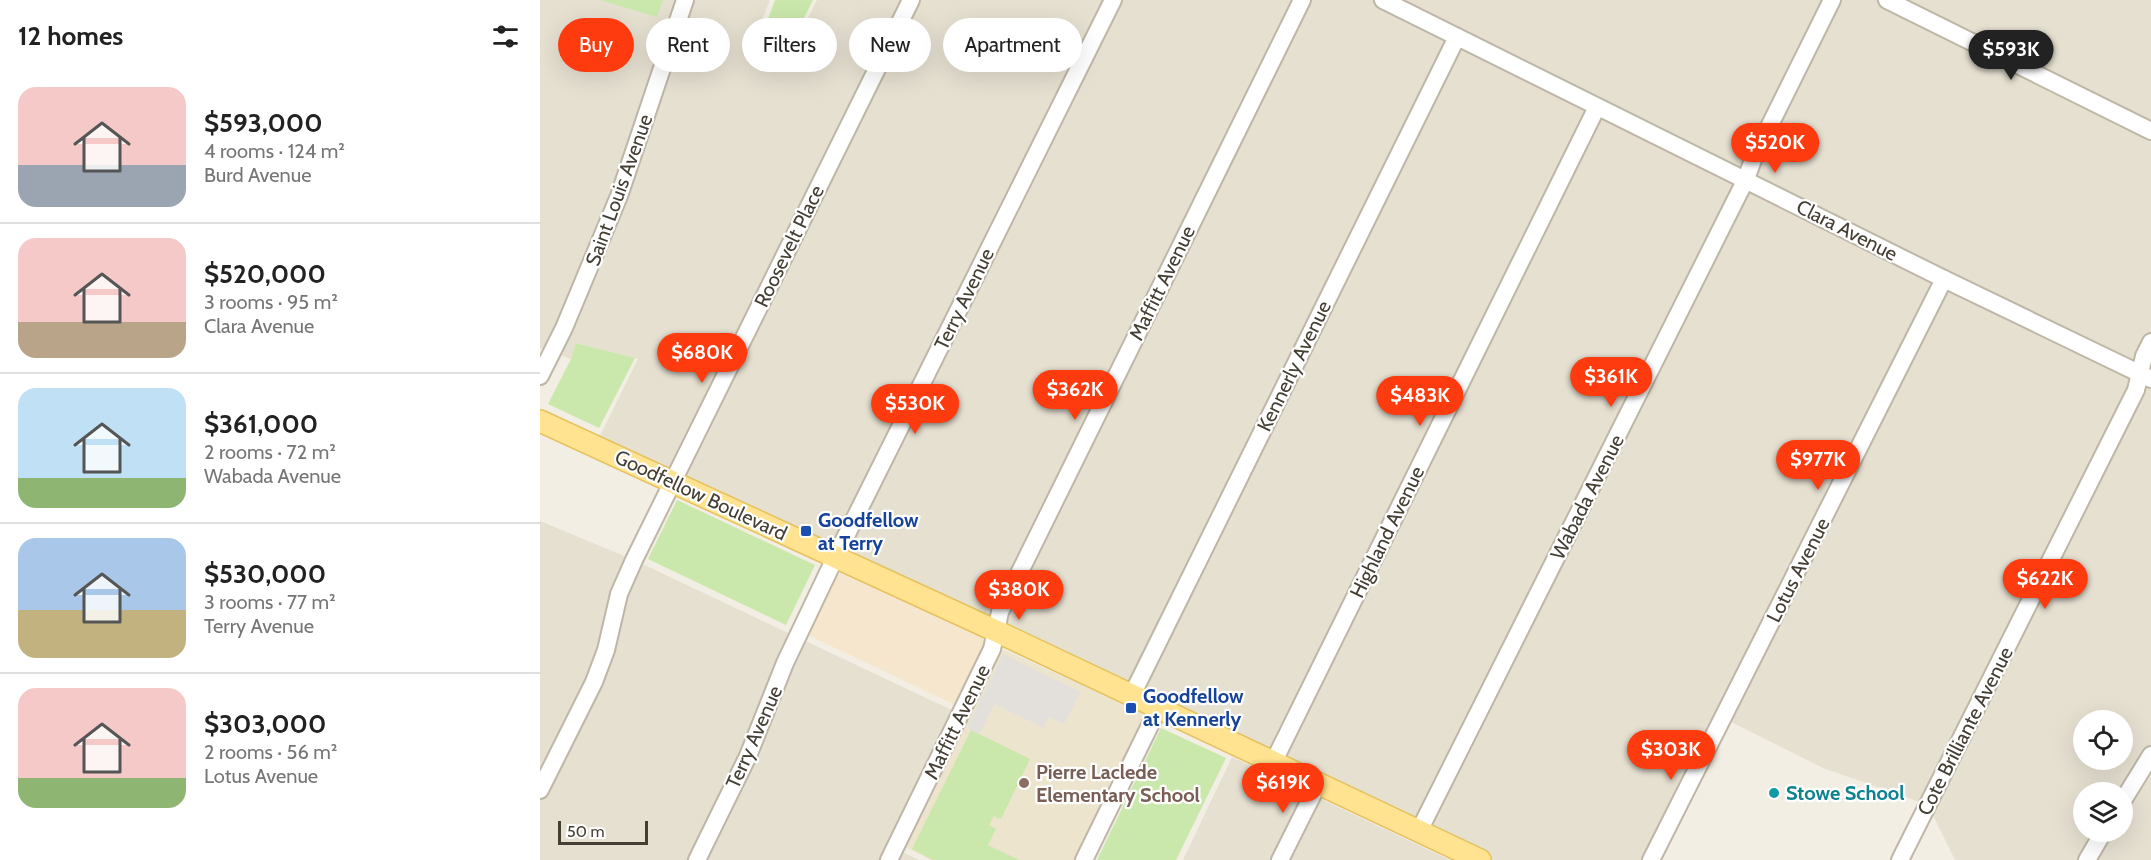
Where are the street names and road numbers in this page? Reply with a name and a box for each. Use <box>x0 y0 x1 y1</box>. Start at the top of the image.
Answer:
street label: Saint Louis Avenue <box>580 111 658 269</box>
street label: Roosevelt Place <box>749 181 829 311</box>
street label: Clara Avenue <box>1792 194 1902 266</box>
street label: Maffitt Avenue <box>1124 222 1200 344</box>
street label: Terry Avenue <box>929 244 999 354</box>
street label: Kennerly Avenue <box>1252 297 1336 435</box>
street label: Wabada Avenue <box>1545 430 1629 564</box>
street label: Goodfellow Boulevard <box>611 445 791 545</box>
street label: Highland Avenue <box>1345 462 1429 602</box>
street label: Lotus Avenue <box>1761 514 1835 626</box>
street label: Cote Brilliante Avenue <box>1912 643 2018 819</box>
street label: Maffitt Avenue <box>919 661 995 783</box>
street label: Terry Avenue <box>721 682 787 792</box>

